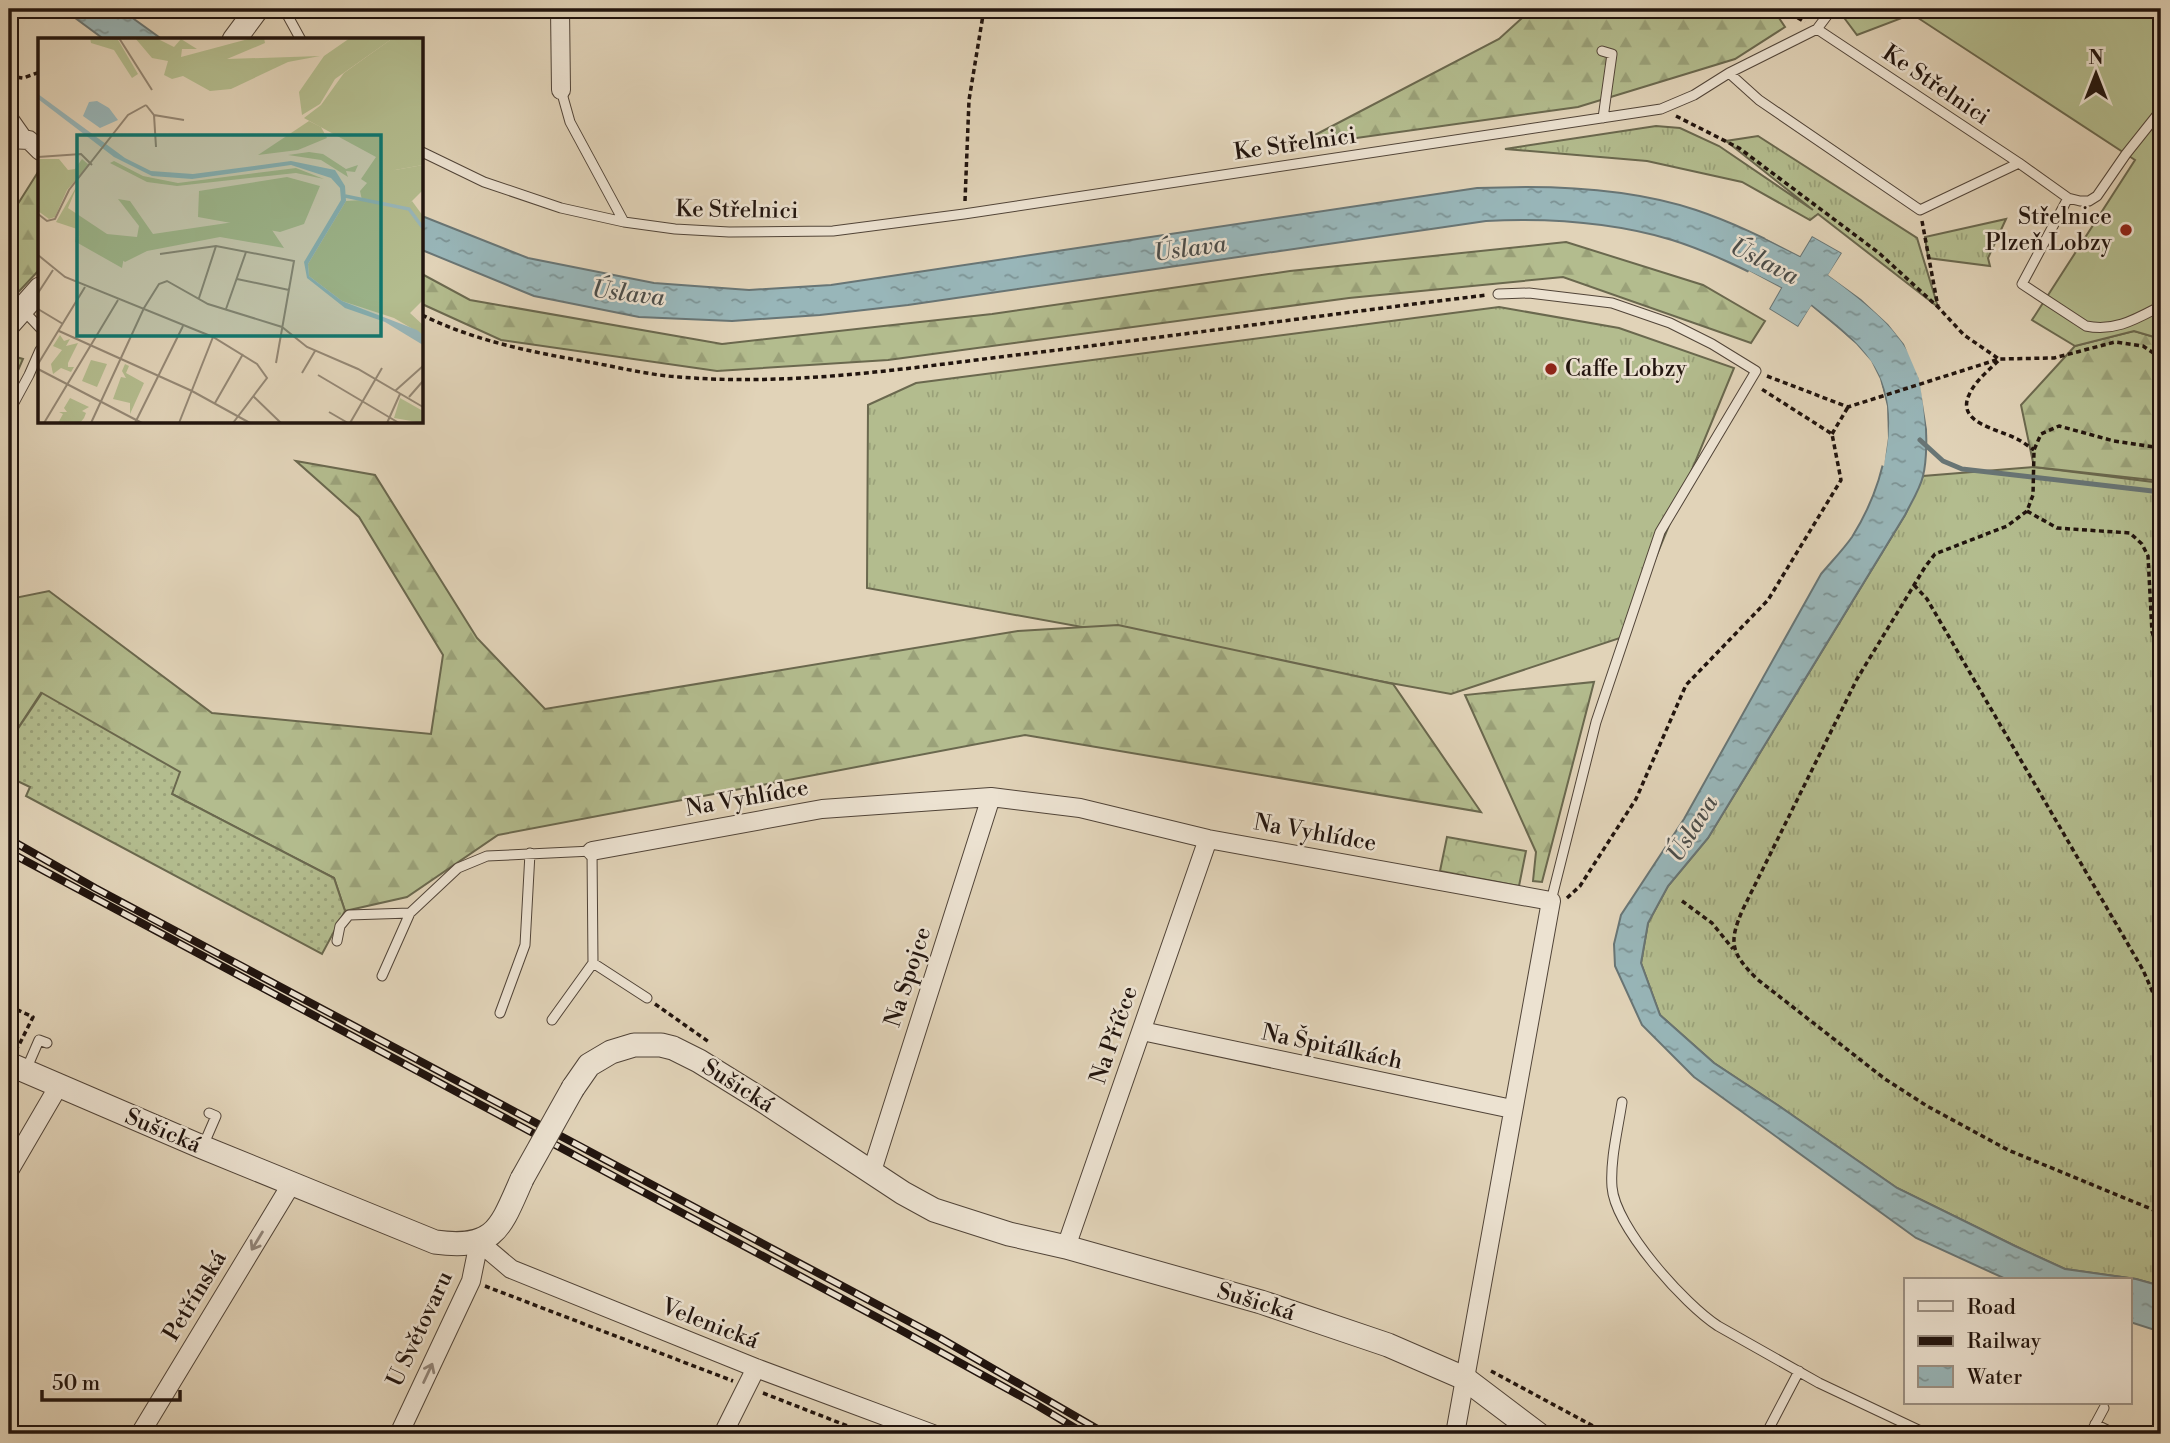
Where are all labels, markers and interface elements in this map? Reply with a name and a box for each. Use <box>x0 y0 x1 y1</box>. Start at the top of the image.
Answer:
inset map <box>38 38 424 424</box>
north arrow <box>2062 38 2132 108</box>
street label: Ke Střelnici <box>1877 39 1995 131</box>
text: N <box>2088 46 2104 70</box>
street label: Ke Střelnici <box>1232 122 1358 166</box>
street label: Ke Střelnici <box>675 195 799 225</box>
place label: Střelnice Plzeň Lobzy <box>1985 203 2113 257</box>
marker: Střelnice Plzeň Lobzy <box>2118 222 2134 238</box>
water label: Úslava <box>1152 227 1229 269</box>
water label: Úslava <box>1725 230 1805 292</box>
water label: Úslava <box>590 273 667 313</box>
place label: Caffe Lobzy <box>1565 355 1687 383</box>
marker: Caffe Lobzy <box>1543 361 1559 377</box>
street label: Na Vyhlídce <box>683 773 811 823</box>
water label: Úslava <box>1659 788 1725 868</box>
street label: Na Vyhlídce <box>1251 808 1379 858</box>
street label: Na Spojce <box>879 924 937 1030</box>
street label: Na Příčce <box>1084 982 1144 1088</box>
street label: Na Špitálkách <box>1259 1015 1406 1076</box>
street label: Sušická <box>697 1053 780 1119</box>
street label: Sušická <box>121 1102 206 1160</box>
one-way arrow <box>249 1231 263 1251</box>
street label: Petřínská <box>157 1246 233 1346</box>
street label: U Světovaru <box>381 1267 459 1391</box>
street label: Sušická <box>1214 1277 1299 1327</box>
legend <box>1904 1278 2132 1404</box>
street label: Velenická <box>657 1292 763 1355</box>
text: Road <box>1967 1295 2016 1321</box>
text: Railway <box>1967 1329 2042 1355</box>
scale bar <box>42 1359 180 1403</box>
one-way arrow <box>422 1362 435 1384</box>
text: Water <box>1966 1365 2022 1391</box>
text: 50 m <box>52 1371 100 1397</box>

